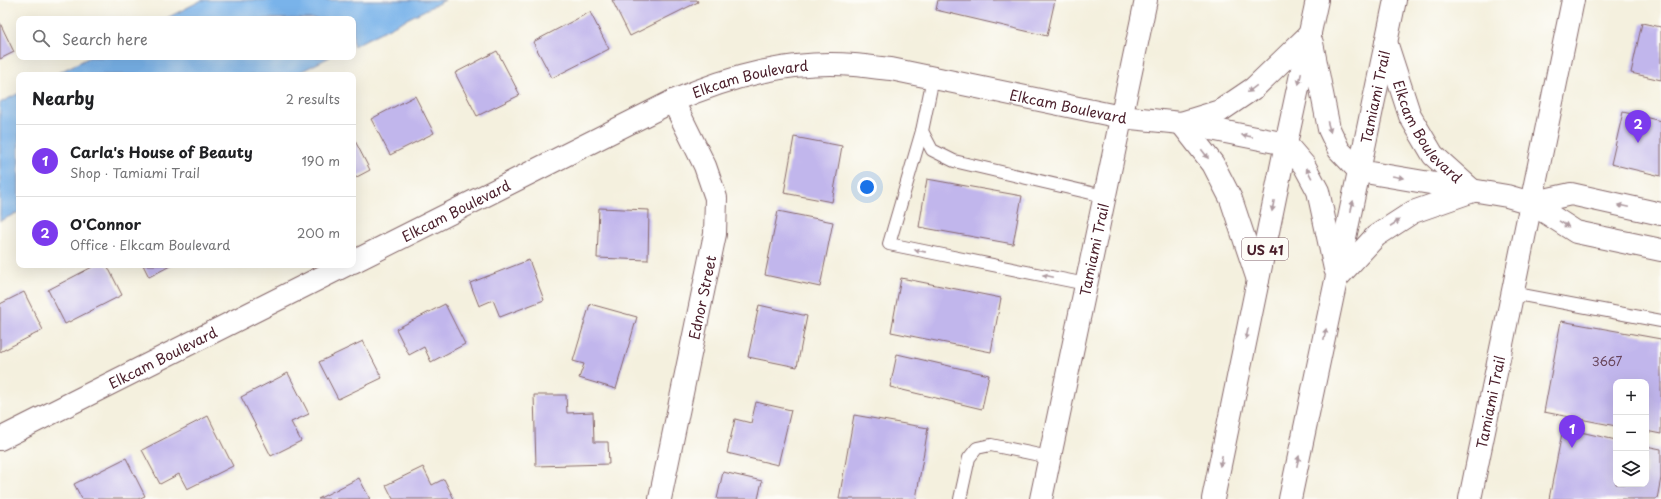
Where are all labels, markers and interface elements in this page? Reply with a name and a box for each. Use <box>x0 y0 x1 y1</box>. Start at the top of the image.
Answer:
search box <box>16 16 356 60</box>
icon: search <box>30 27 52 49</box>
text: Search here <box>62 27 148 50</box>
street label: Tamiami Trail <box>1355 48 1395 145</box>
street label: Elkcam Boulevard <box>689 54 809 103</box>
one-way arrow <box>1297 73 1303 85</box>
street label: Elkcam Boulevard <box>1388 77 1467 188</box>
street label: Elkcam Boulevard <box>1008 84 1128 128</box>
text: Nearby <box>32 85 94 111</box>
one-way arrow <box>1246 85 1257 94</box>
text: 2 results <box>286 89 340 108</box>
pin: 2 <box>1625 110 1651 143</box>
one-way arrow <box>1326 121 1332 133</box>
one-way arrow <box>1241 133 1253 139</box>
text: Carla's House of Beauty <box>70 140 253 163</box>
one-way arrow <box>1201 148 1209 159</box>
text: 1 <box>42 151 48 170</box>
text: 190 m <box>301 151 340 170</box>
text: Shop · Tamiami Trail <box>70 163 200 182</box>
one-way arrow <box>1306 168 1312 179</box>
street label: Elkcam Boulevard <box>398 174 514 246</box>
one-way arrow <box>1391 175 1404 181</box>
your location <box>857 177 877 197</box>
one-way arrow <box>1270 200 1276 212</box>
one-way arrow <box>1349 200 1355 212</box>
street label: Tamiami Trail <box>1074 201 1114 298</box>
one-way arrow <box>1617 202 1629 208</box>
text: O'Connor <box>70 212 141 235</box>
one-way arrow <box>1390 220 1401 227</box>
one-way arrow <box>1559 220 1569 228</box>
text: 2 <box>40 223 50 242</box>
text: 200 m <box>297 223 340 242</box>
text: Office · Elkcam Boulevard <box>70 235 230 254</box>
road number: US 41 <box>1242 238 1288 260</box>
one-way arrow <box>914 247 926 253</box>
street label: Ednor Street <box>683 253 721 341</box>
one-way arrow <box>1042 273 1054 279</box>
street label: Elkcam Boulevard <box>105 321 221 393</box>
one-way arrow <box>1322 327 1328 340</box>
one-way arrow <box>1244 328 1250 340</box>
house number: 3667 <box>1592 352 1622 370</box>
street label: Tamiami Trail <box>1470 354 1510 450</box>
map controls <box>1613 379 1649 487</box>
button: + <box>1613 379 1649 415</box>
pin: 1 <box>1559 415 1585 448</box>
button: − <box>1613 415 1649 451</box>
button: layers <box>1613 451 1649 487</box>
one-way arrow <box>1217 455 1223 467</box>
one-way arrow <box>1296 455 1302 467</box>

